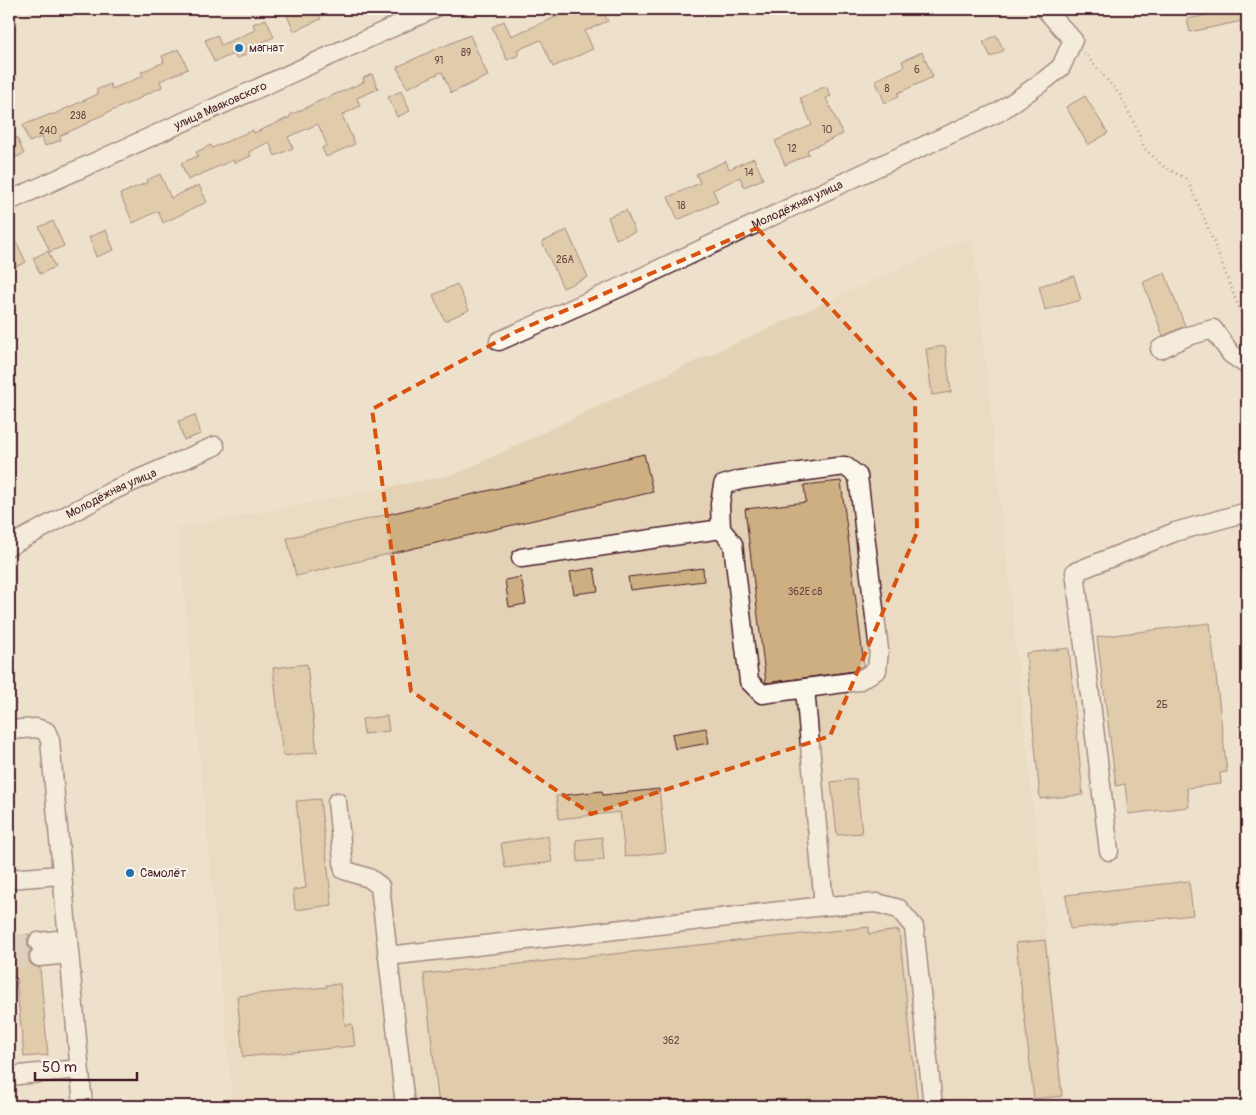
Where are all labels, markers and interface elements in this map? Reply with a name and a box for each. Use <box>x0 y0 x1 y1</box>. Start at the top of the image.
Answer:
place label: магнат <box>249 41 284 56</box>
marker: магнат <box>233 42 245 54</box>
house number: 89 <box>461 47 471 59</box>
house number: 91 <box>434 55 444 67</box>
house number: 6 <box>914 64 920 76</box>
street label: улица Маяковского <box>171 78 270 134</box>
house number: 8 <box>884 83 890 95</box>
house number: 238 <box>70 110 86 122</box>
house number: 10 <box>822 124 833 136</box>
house number: 240 <box>39 125 57 137</box>
house number: 12 <box>787 143 797 155</box>
house number: 14 <box>744 167 754 179</box>
street label: Молодёжная улица <box>749 177 846 233</box>
house number: 18 <box>677 200 685 212</box>
house number: 26А <box>556 254 574 266</box>
street label: Молодёжная улица <box>64 465 159 522</box>
house number: 362Е с8 <box>788 586 822 598</box>
house number: 2Б <box>1156 699 1168 711</box>
place label: Самолёт <box>140 866 186 881</box>
marker: Самолёт <box>124 867 136 879</box>
house number: 362 <box>663 1035 680 1047</box>
scale bar <box>35 1050 138 1082</box>
text: 50 m <box>42 1058 77 1077</box>

